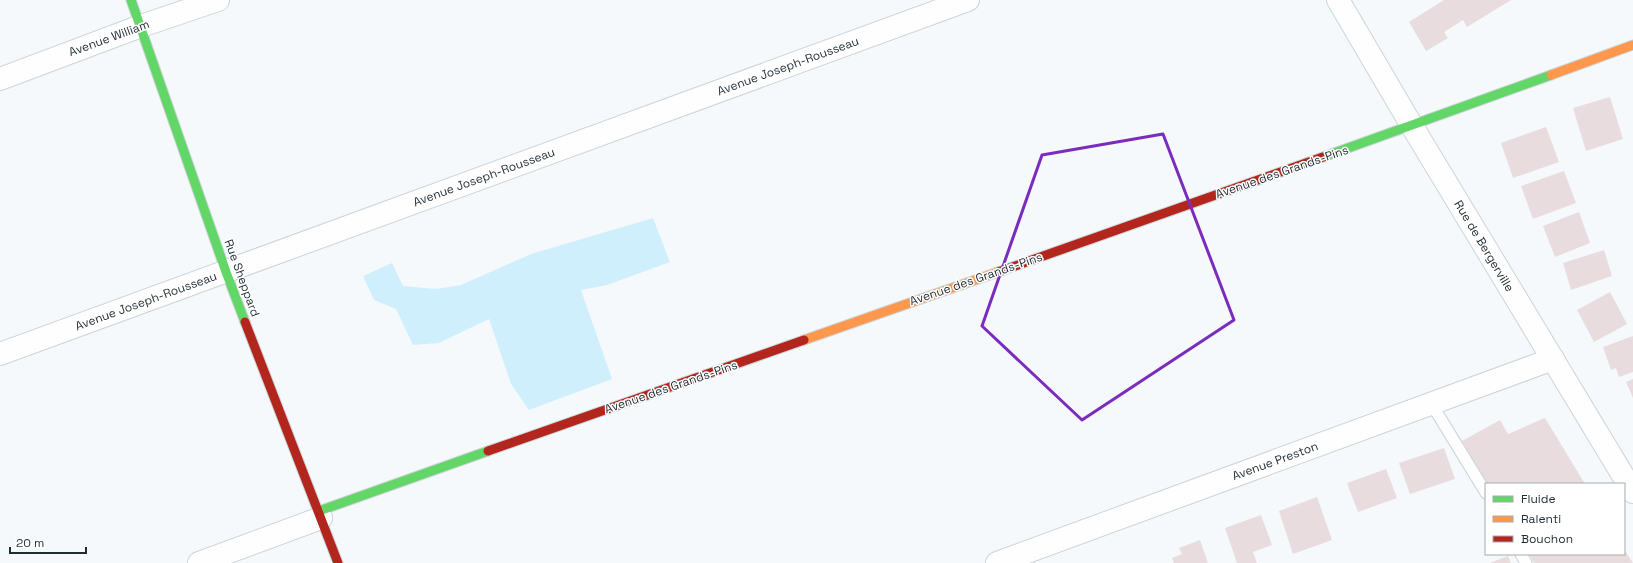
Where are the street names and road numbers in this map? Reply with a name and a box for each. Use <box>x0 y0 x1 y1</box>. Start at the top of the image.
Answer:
street label: Avenue William <box>66 16 152 60</box>
street label: Avenue Joseph-Rousseau <box>715 33 861 99</box>
street label: Avenue des Grands-Pins <box>1213 142 1351 202</box>
street label: Avenue Joseph-Rousseau <box>411 144 557 210</box>
street label: Rue de Bergerville <box>1450 197 1518 295</box>
street label: Rue Sheppard <box>221 237 263 319</box>
street label: Avenue des Grands-Pins <box>907 249 1045 309</box>
street label: Avenue Joseph-Rousseau <box>73 268 219 334</box>
street label: Avenue des Grands-Pins <box>602 357 740 417</box>
street label: Avenue Preston <box>1230 438 1320 484</box>

